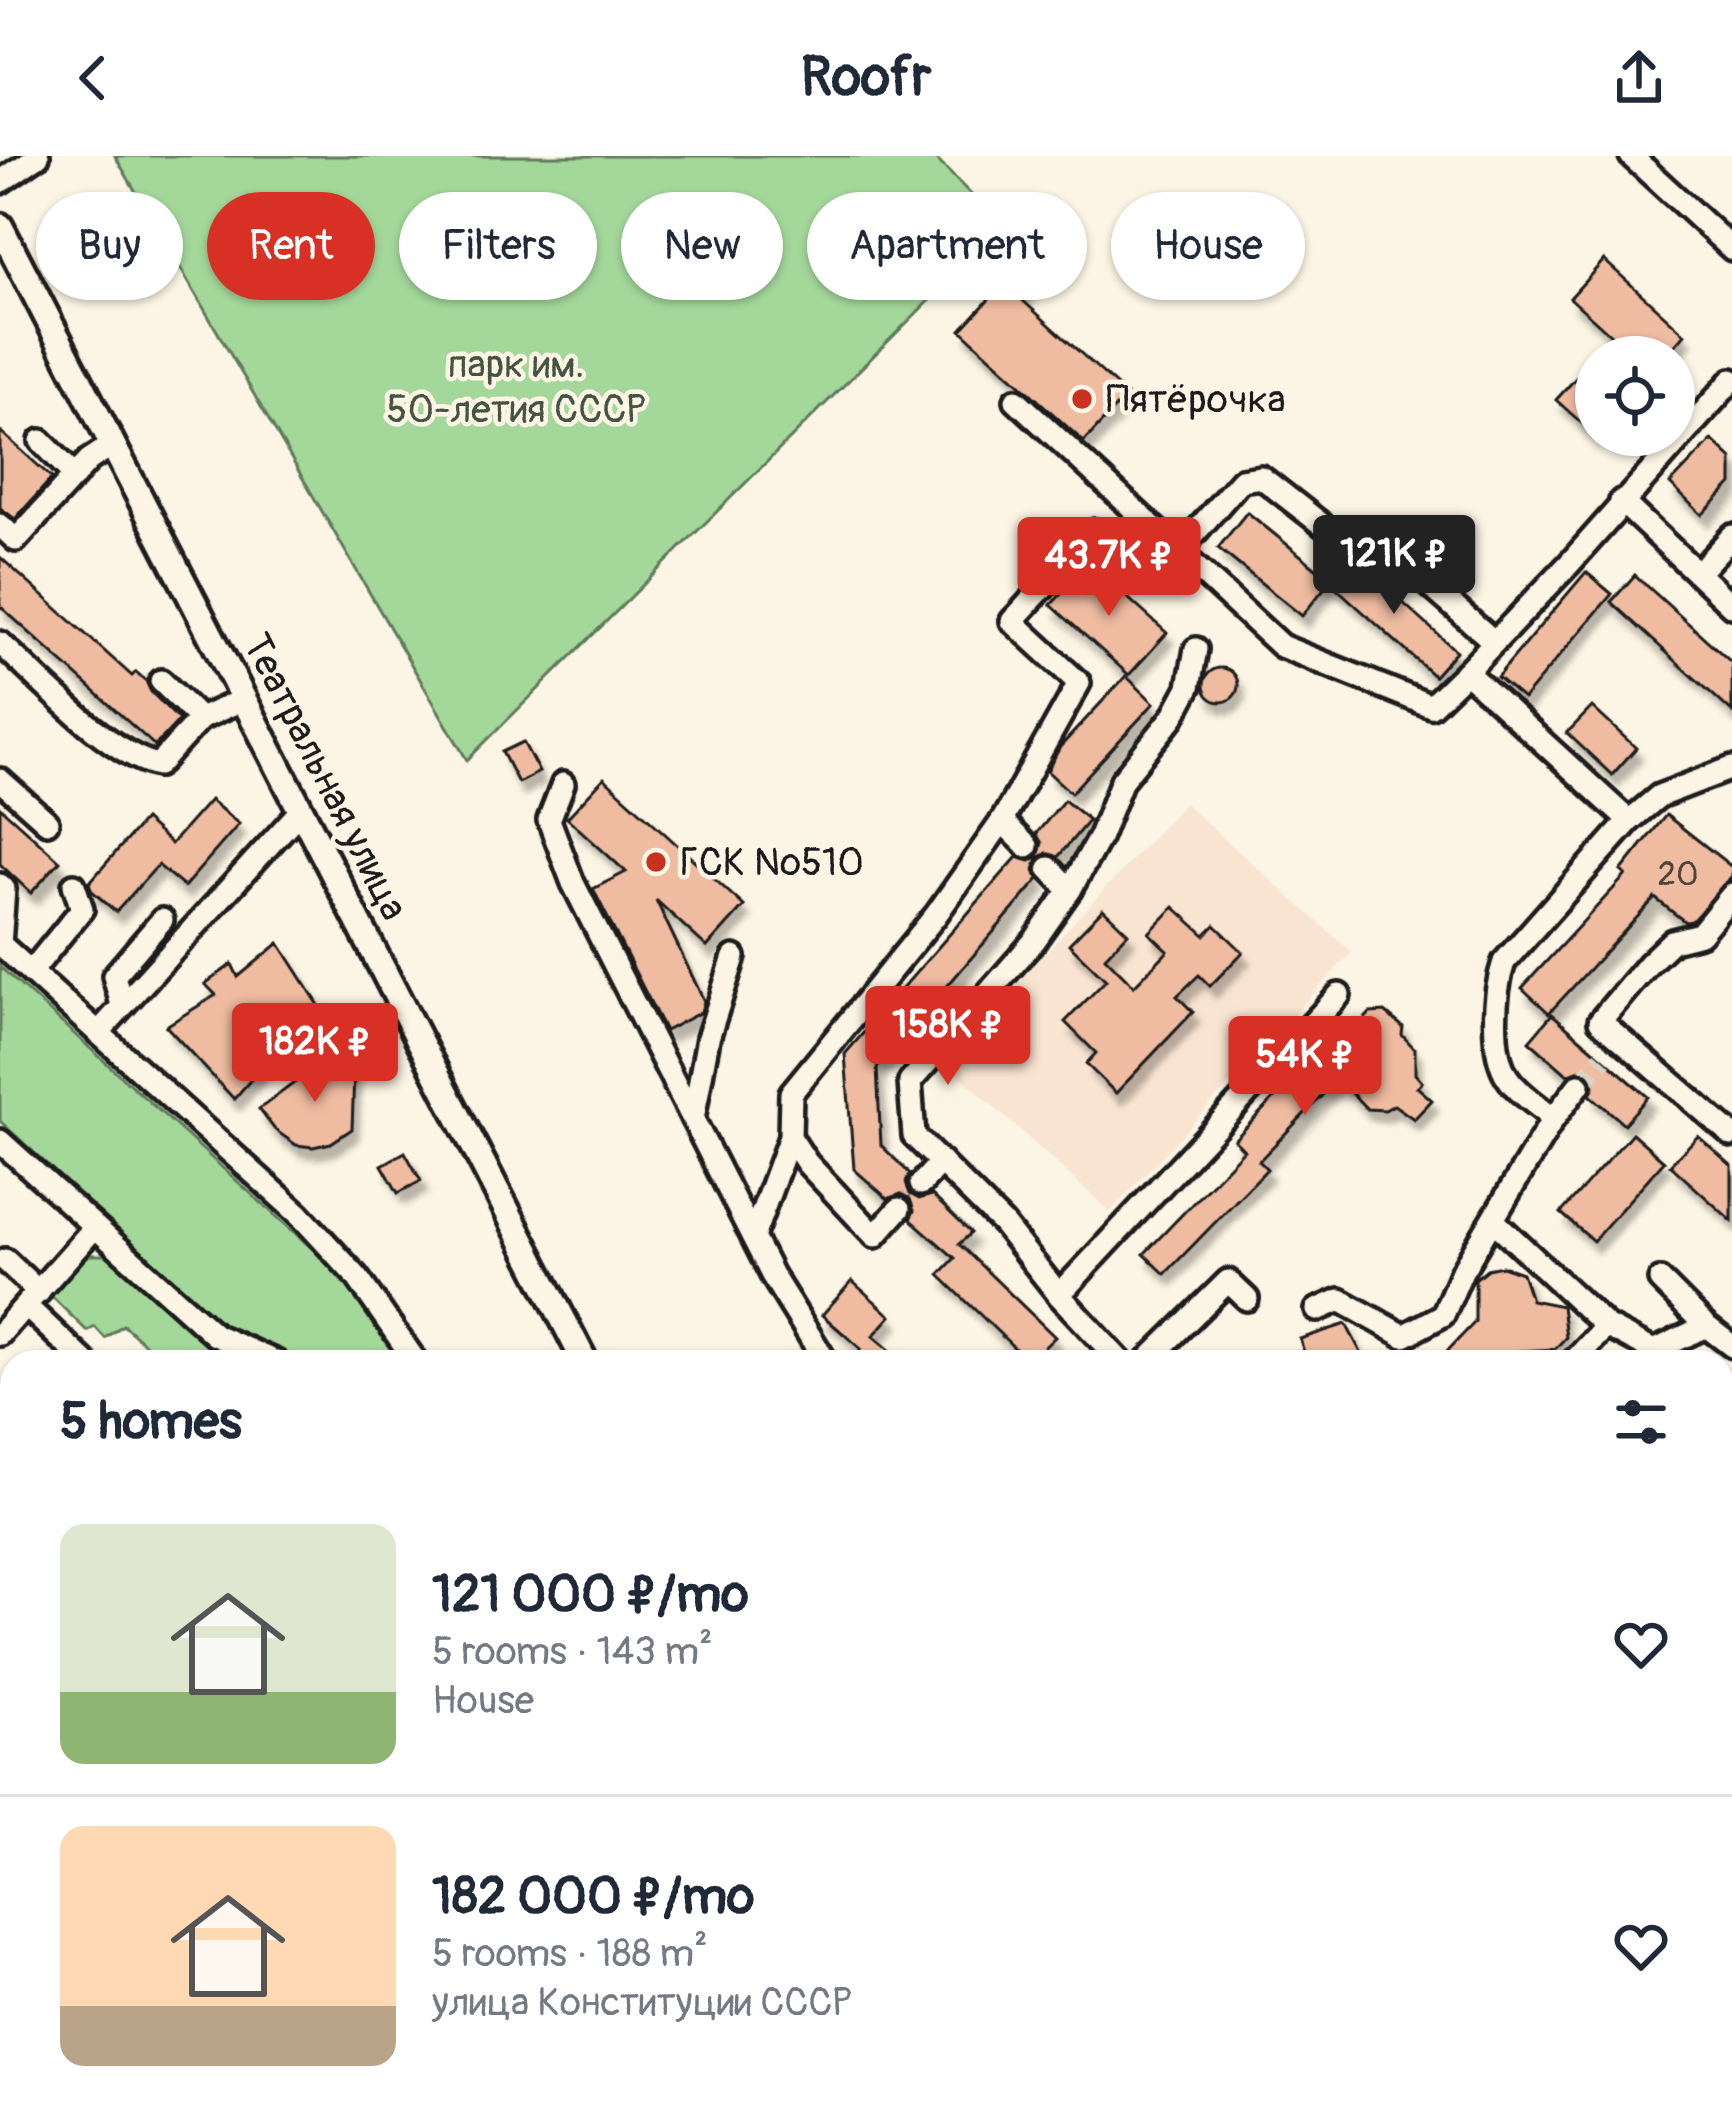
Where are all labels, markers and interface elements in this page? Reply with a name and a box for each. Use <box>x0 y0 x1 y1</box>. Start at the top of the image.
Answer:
text: Roofr <box>801 44 931 112</box>
icon: back <box>60 45 126 111</box>
icon: share <box>1606 45 1672 111</box>
chip: Buy <box>36 192 183 300</box>
chip: Rent <box>207 192 375 300</box>
chip: Filters <box>399 192 597 300</box>
chip: New <box>621 192 783 300</box>
chip: Apartment <box>807 192 1087 300</box>
chip: House <box>1111 192 1305 300</box>
map controls <box>1575 336 1695 456</box>
button: locate <box>1575 336 1695 456</box>
park label: парк им. 50-летия СССР <box>386 340 646 434</box>
place label: Пятёрочка <box>1106 375 1286 424</box>
marker: Пятёрочка <box>1069 386 1095 412</box>
pin: 121K ₽ <box>1296 515 1492 617</box>
pin: 43.7K ₽ <box>998 517 1220 619</box>
text: 121K ₽ <box>1340 529 1448 578</box>
text: 43.7K ₽ <box>1045 531 1173 580</box>
street label: Театральная улица <box>232 626 418 928</box>
place label: ГСК №510 <box>680 838 864 887</box>
marker: ГСК №510 <box>643 849 669 875</box>
house number: 20 <box>1658 854 1699 895</box>
pin: 158K ₽ <box>850 986 1046 1088</box>
text: 158K ₽ <box>892 1000 1004 1049</box>
pin: 182K ₽ <box>217 1003 413 1105</box>
pin: 54K ₽ <box>1221 1016 1389 1118</box>
text: 182K ₽ <box>259 1017 371 1066</box>
text: 54K ₽ <box>1255 1030 1355 1079</box>
icon: filters <box>1608 1389 1674 1455</box>
text: 5 homes <box>60 1390 242 1454</box>
text: 121 000 ₽/mo <box>432 1563 749 1627</box>
icon: home <box>156 1572 300 1716</box>
icon: heart <box>1608 1611 1674 1677</box>
text: 5 rooms · 143 m² <box>432 1627 713 1676</box>
text: House <box>432 1676 534 1725</box>
text: 182 000 ₽/mo <box>432 1865 754 1929</box>
icon: home <box>156 1874 300 2018</box>
icon: heart <box>1608 1913 1674 1979</box>
text: 5 rooms · 188 m² <box>432 1929 708 1978</box>
text: улица Конституции СССР <box>432 1978 852 2027</box>

